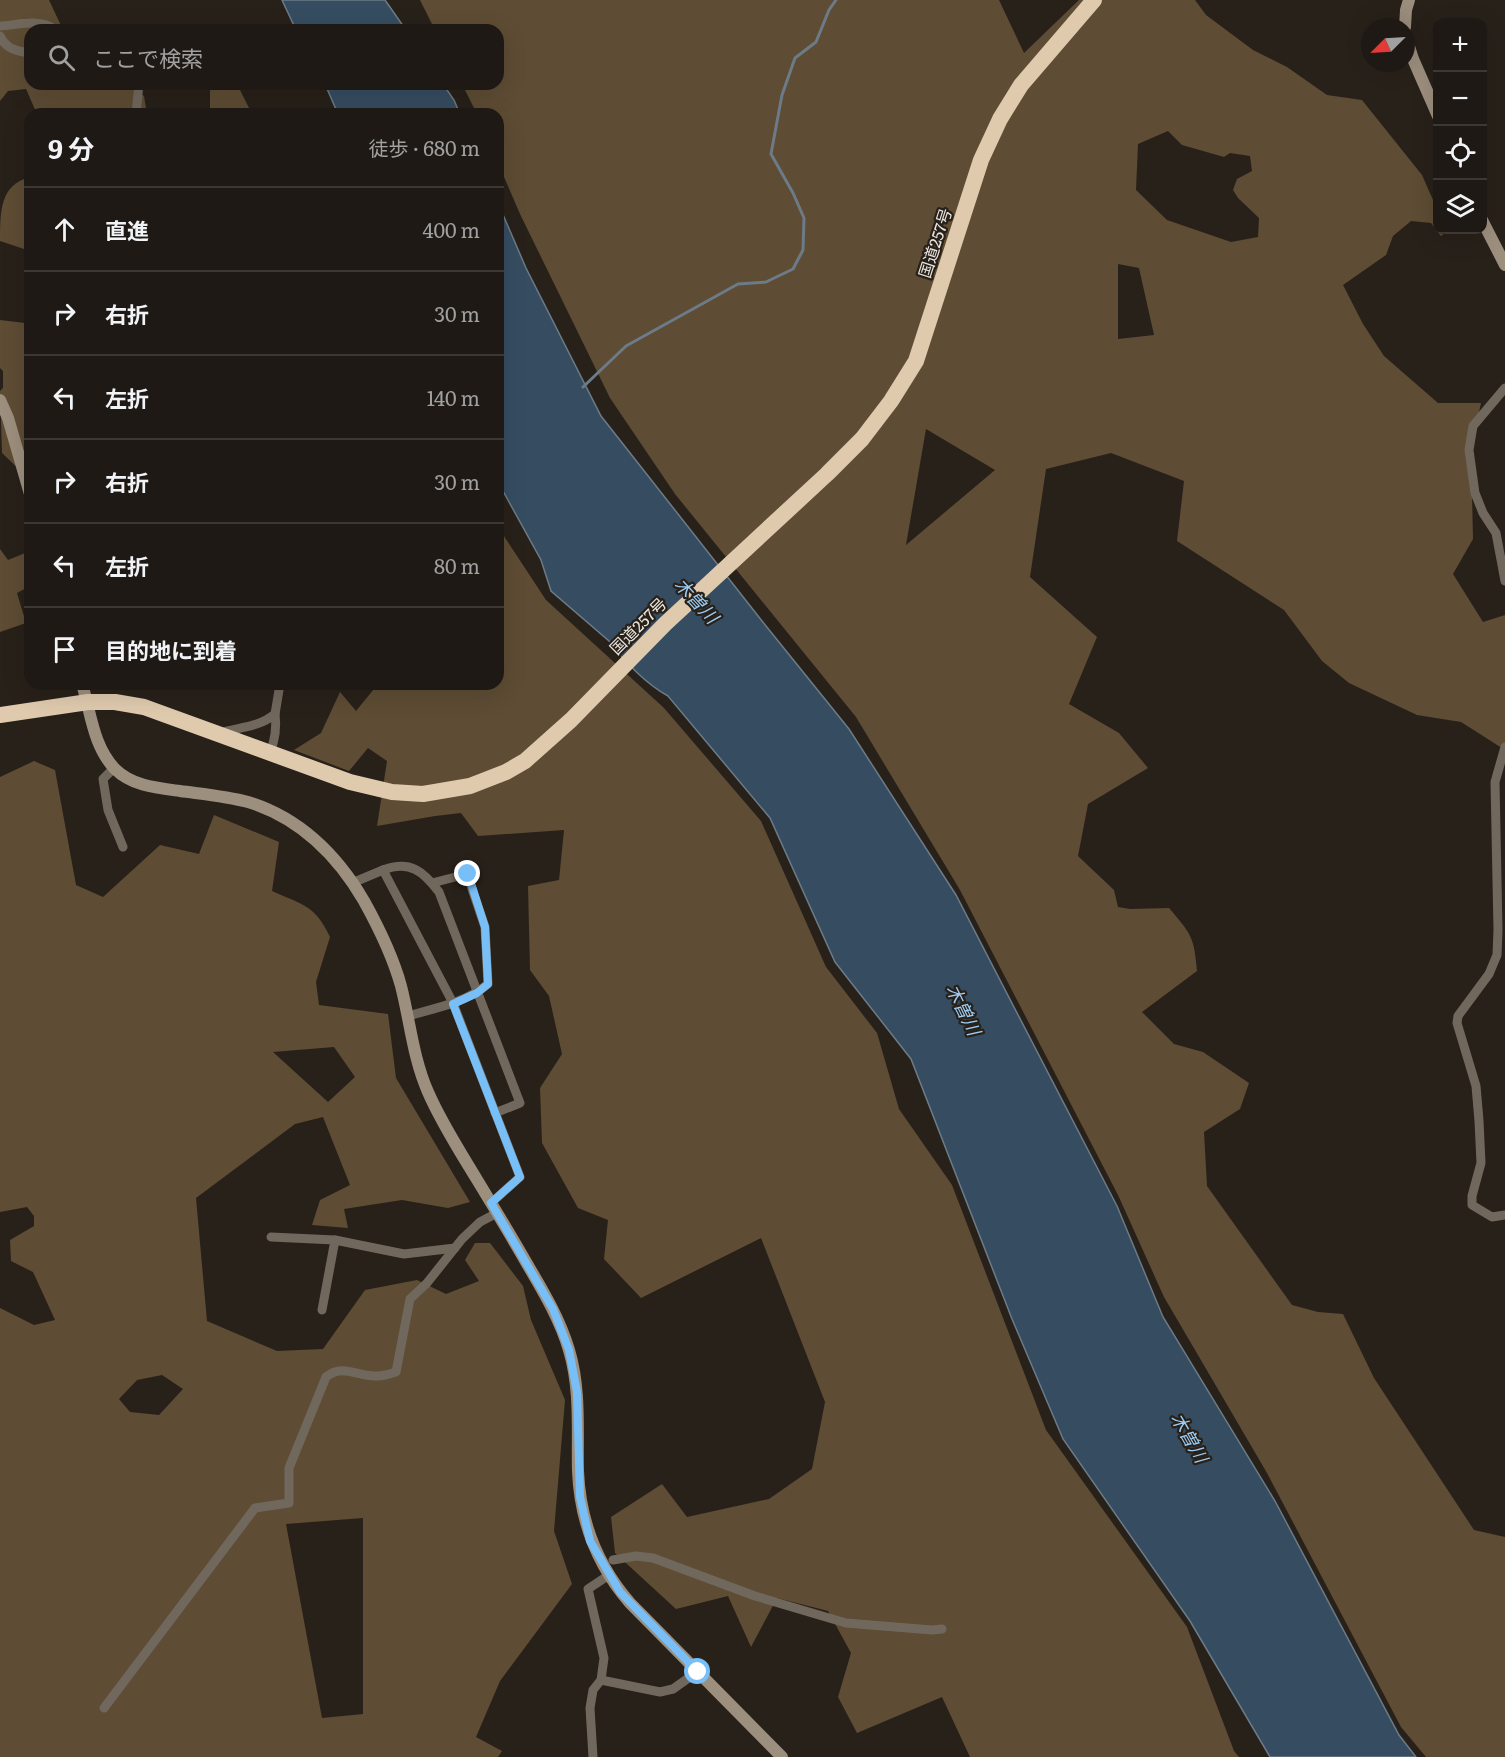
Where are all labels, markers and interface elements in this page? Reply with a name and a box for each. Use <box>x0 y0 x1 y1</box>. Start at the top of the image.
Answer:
north arrow <box>1361 18 1415 72</box>
map controls <box>1433 18 1487 234</box>
button: + <box>1433 18 1487 72</box>
search box <box>24 24 504 90</box>
icon: search <box>45 41 78 74</box>
text: ここで検索 <box>93 41 203 74</box>
button: − <box>1433 72 1487 126</box>
button: locate <box>1433 126 1487 180</box>
text: 9 分 <box>48 128 94 167</box>
text: 徒歩 · 680 m <box>369 132 480 162</box>
button: layers <box>1433 180 1487 234</box>
street label: 国道257号 <box>911 205 957 281</box>
icon: ahead <box>48 213 81 246</box>
text: 直進 <box>105 213 149 246</box>
text: 400 m <box>422 214 480 244</box>
icon: right <box>48 297 81 330</box>
text: 右折 <box>105 297 149 330</box>
text: 30 m <box>434 298 480 328</box>
icon: left <box>48 381 81 414</box>
text: 左折 <box>105 381 149 414</box>
text: 140 m <box>427 382 480 412</box>
icon: right <box>48 465 81 498</box>
text: 右折 <box>105 465 149 498</box>
text: 30 m <box>434 466 480 496</box>
icon: left <box>48 549 81 582</box>
text: 左折 <box>105 549 149 582</box>
text: 80 m <box>434 550 480 580</box>
water label: 木曽川 <box>669 571 727 630</box>
street label: 国道257号 <box>603 591 671 659</box>
icon: arrive <box>48 633 81 666</box>
text: 目的地に到着 <box>105 633 237 666</box>
route end <box>454 860 480 886</box>
water label: 木曽川 <box>940 979 989 1041</box>
water label: 木曽川 <box>1165 1407 1216 1469</box>
route start <box>684 1658 710 1684</box>

